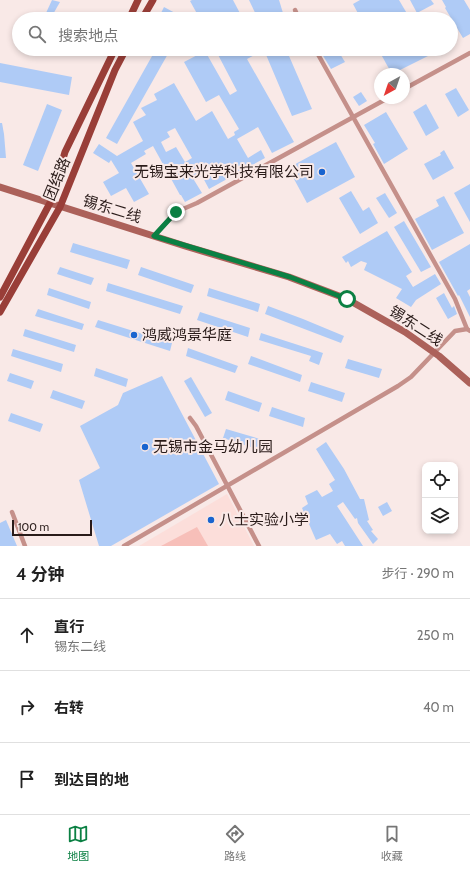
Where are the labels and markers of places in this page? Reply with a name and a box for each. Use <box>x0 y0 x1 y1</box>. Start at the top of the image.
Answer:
place label: 无锡宝来光学科技有限公司 <box>134 163 314 181</box>
marker: 无锡宝来光学科技有限公司 <box>317 167 327 177</box>
place label: 鸿威鸿景华庭 <box>142 326 232 344</box>
marker: 鸿威鸿景华庭 <box>129 330 139 340</box>
place label: 无锡市金马幼儿园 <box>153 438 273 456</box>
marker: 无锡市金马幼儿园 <box>140 442 150 452</box>
place label: 八士实验小学 <box>219 511 309 529</box>
marker: 八士实验小学 <box>206 515 216 525</box>

